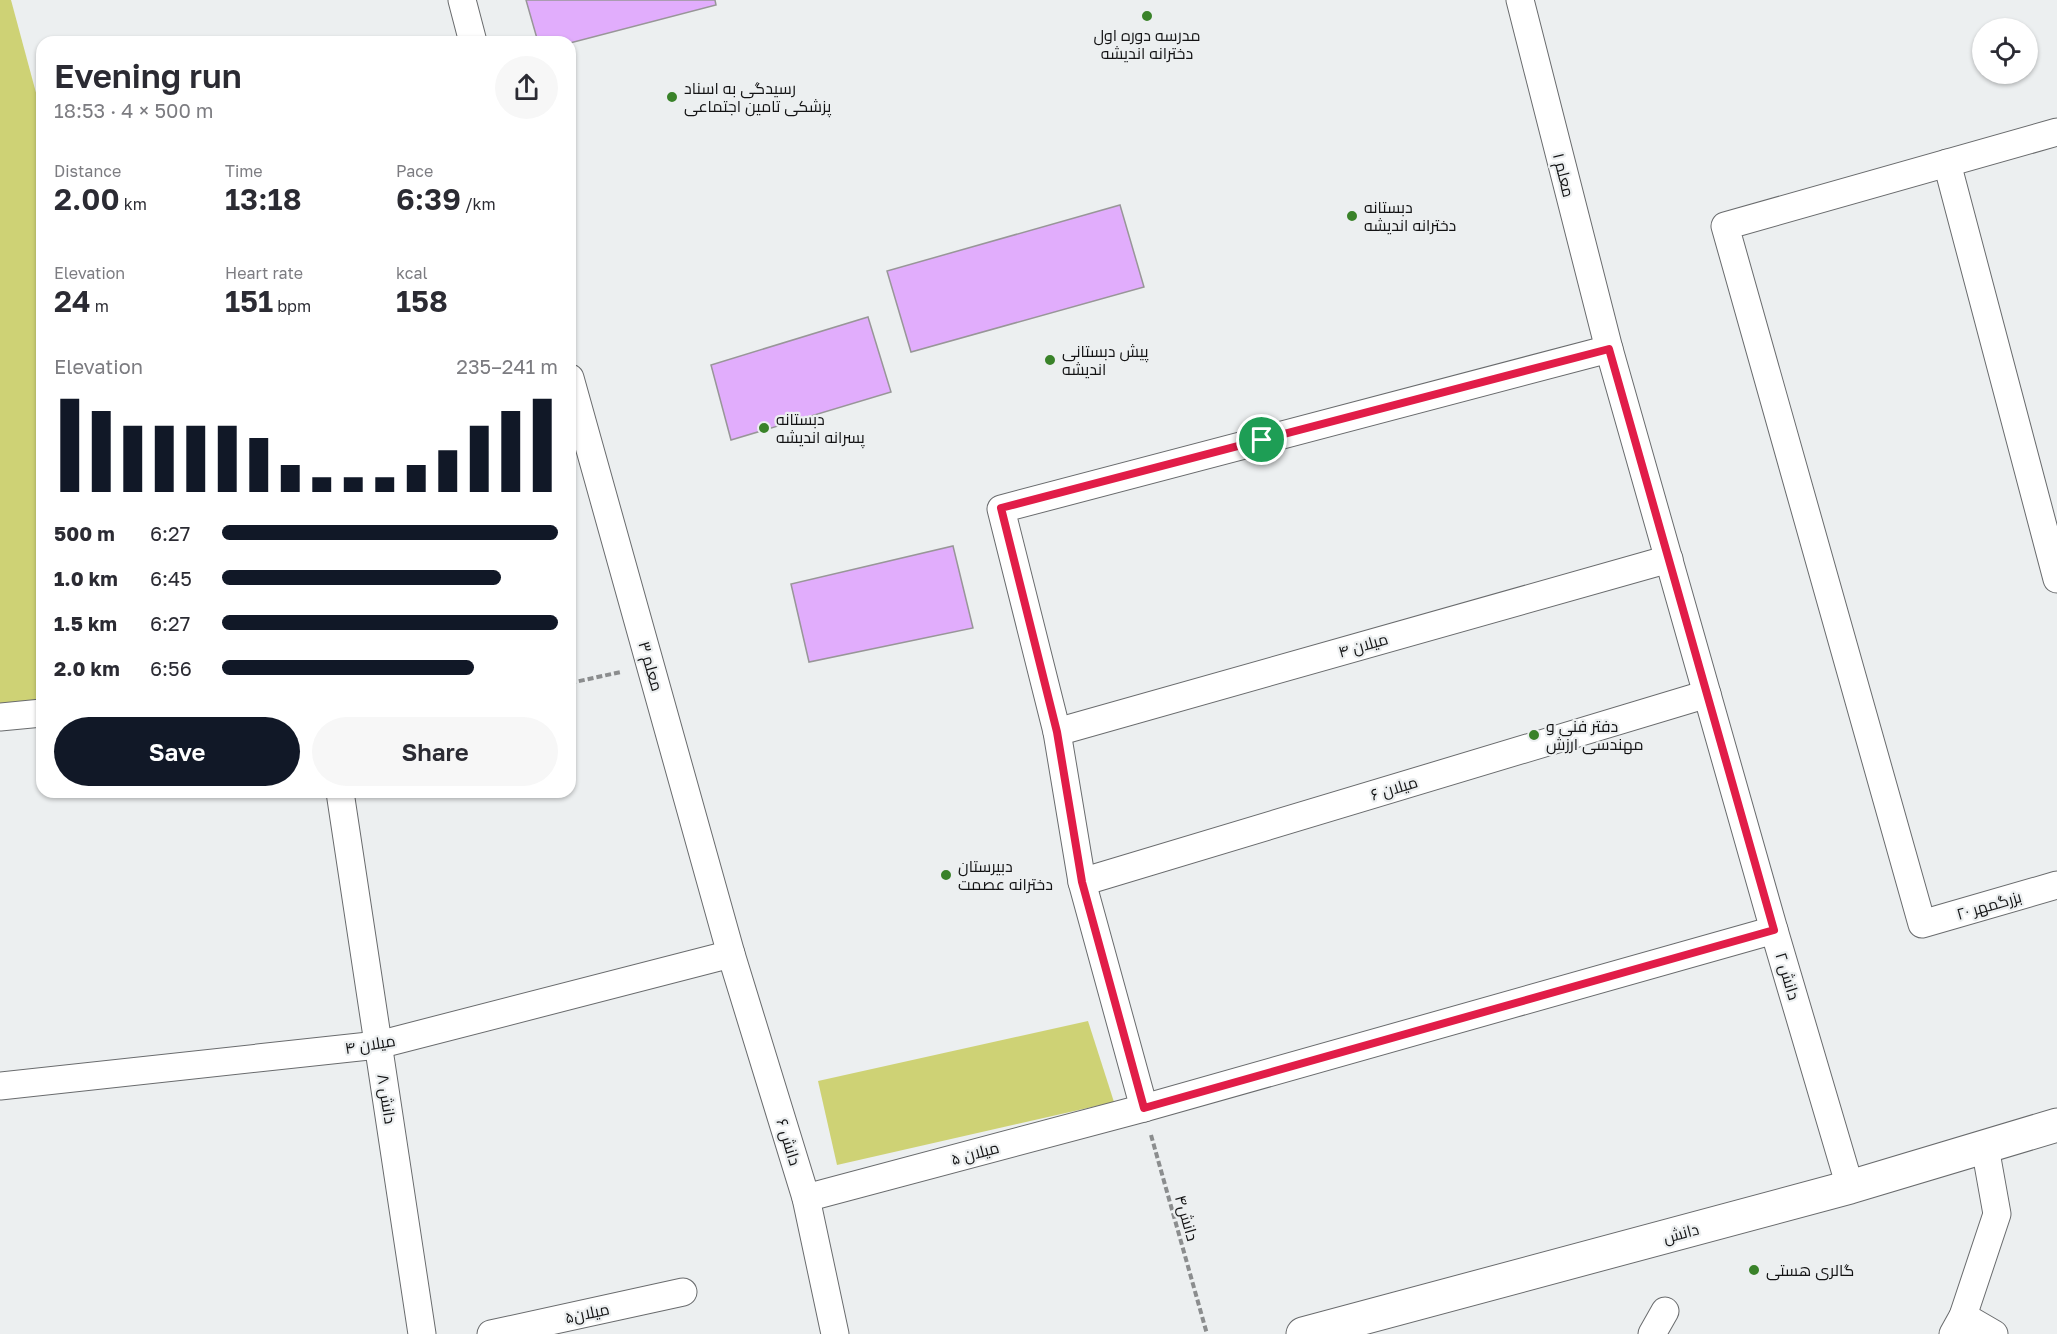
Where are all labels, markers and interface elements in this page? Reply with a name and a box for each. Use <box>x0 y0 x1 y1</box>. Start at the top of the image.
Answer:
marker: مدرسه دوره اول دخترانه اندیشه <box>1140 9 1154 23</box>
map controls <box>1972 18 2038 84</box>
button: locate <box>1972 18 2038 84</box>
place label: مدرسه دوره اول دخترانه اندیشه <box>1093 25 1201 63</box>
text: Evening run <box>54 56 242 95</box>
button: share <box>495 56 558 119</box>
place label: رسیدگی به اسناد پزشکی تامین اجتماعی <box>684 78 832 118</box>
marker: رسیدگی به اسناد پزشکی تامین اجتماعی <box>665 90 679 104</box>
text: 18:53 · 4 × 500 m <box>54 98 214 122</box>
street label: معلم ۱ <box>1547 151 1579 200</box>
text: Distance <box>54 161 121 181</box>
text: Time <box>225 161 263 181</box>
text: Pace <box>396 161 433 181</box>
text: 2.00 <box>54 181 120 217</box>
text: 13:18 <box>225 181 302 217</box>
text: 6:39 <box>396 181 461 217</box>
text: km <box>120 194 147 214</box>
text: /km <box>461 194 496 214</box>
place label: دبستانه دخترانه اندیشه <box>1364 197 1456 235</box>
marker: دبستانه دخترانه اندیشه <box>1345 209 1359 223</box>
text: Elevation <box>54 263 125 283</box>
text: Heart rate <box>225 263 303 283</box>
text: kcal <box>396 263 428 283</box>
text: 24 <box>54 283 91 319</box>
text: 151 <box>225 283 273 319</box>
text: 158 <box>396 283 448 319</box>
text: m <box>91 296 109 316</box>
text: bpm <box>273 296 311 316</box>
place label: پیش دبستانی اندیشه <box>1062 341 1149 379</box>
marker: پیش دبستانی اندیشه <box>1043 353 1057 367</box>
text: Elevation <box>54 354 143 378</box>
text: 235–241 m <box>456 354 558 378</box>
place label: دبستانه پسرانه اندیشه <box>776 409 866 449</box>
pin <box>1236 414 1287 465</box>
marker: دبستانه پسرانه اندیشه <box>757 421 771 435</box>
icon: arrive <box>1245 423 1278 456</box>
text: 500 m <box>54 521 115 545</box>
text: 6:27 <box>150 521 190 545</box>
text: 1.0 km <box>54 566 118 590</box>
text: 6:45 <box>150 566 192 590</box>
text: 1.5 km <box>54 611 117 635</box>
text: 6:27 <box>150 611 190 635</box>
street label: میلان ۴ <box>1336 628 1391 663</box>
street label: معلم ۳ <box>632 639 668 694</box>
text: 2.0 km <box>54 656 120 680</box>
text: 6:56 <box>150 656 192 680</box>
place label: دفتر فنی و مهندسی ارزش <box>1546 716 1644 755</box>
button: Save <box>54 717 300 786</box>
button: Share <box>312 717 558 786</box>
marker: دفتر فنی و مهندسی ارزش <box>1527 728 1541 742</box>
street label: میلان ۶ <box>1368 771 1420 806</box>
place label: دبیرستان دخترانه عصمت <box>958 856 1053 894</box>
marker: دبیرستان دخترانه عصمت <box>939 868 953 882</box>
street label: بزرگمهر ۲۰ <box>1954 886 2024 925</box>
street label: دانش ۲ <box>1770 950 1805 1003</box>
street label: میلان ۴ <box>343 1030 397 1059</box>
street label: دانش ۸ <box>372 1073 401 1126</box>
street label: دانش ۶ <box>771 1116 806 1168</box>
street label: میلان ۵ <box>949 1137 1002 1170</box>
street label: دانش۴ <box>1170 1193 1203 1244</box>
street label: دانش <box>1661 1219 1701 1248</box>
place label: گالری هستی <box>1766 1260 1854 1281</box>
marker: گالری هستی <box>1747 1263 1761 1277</box>
street label: میلان۵ <box>563 1299 611 1328</box>

